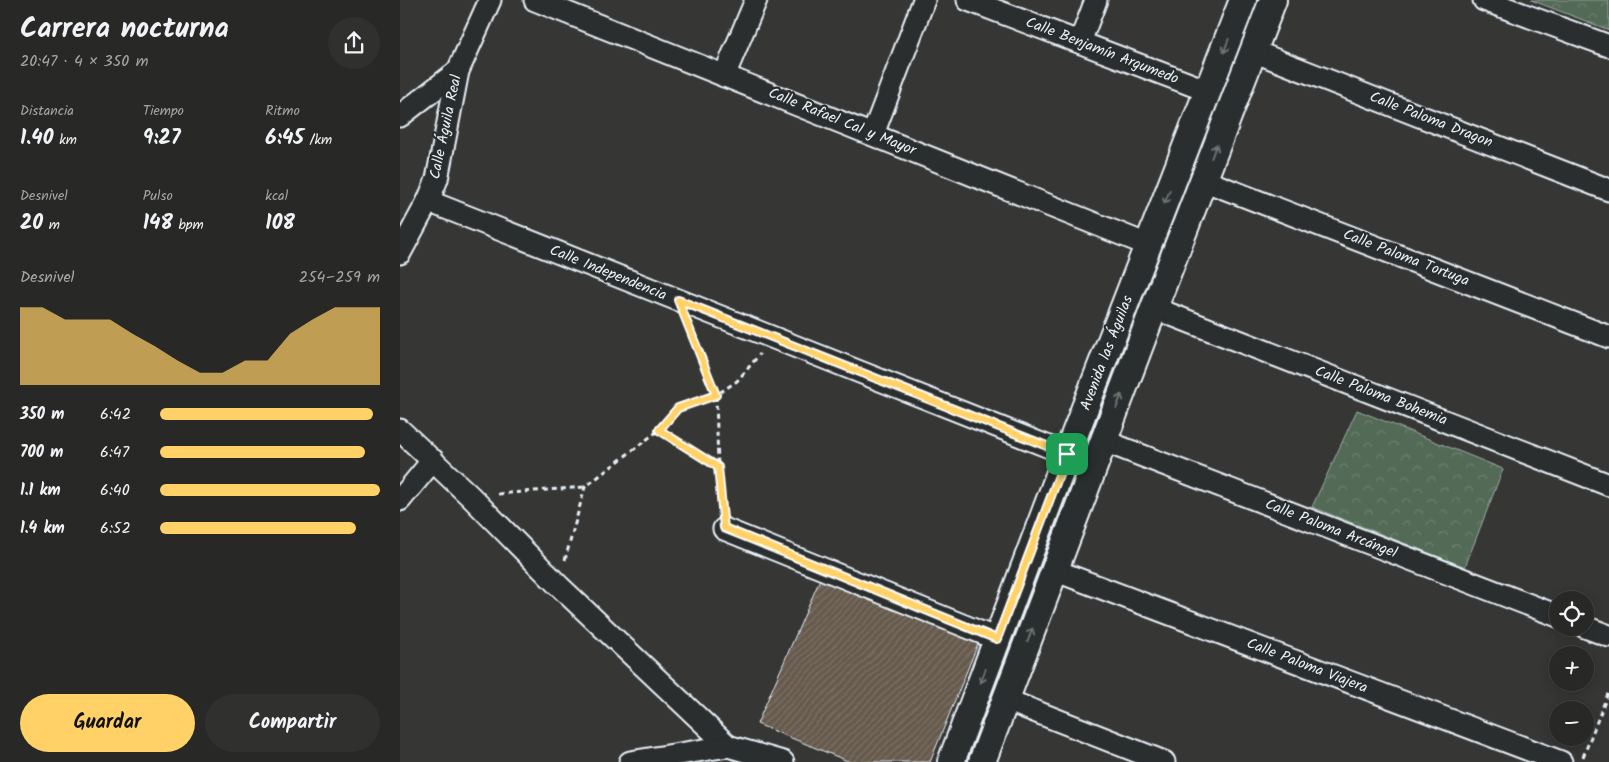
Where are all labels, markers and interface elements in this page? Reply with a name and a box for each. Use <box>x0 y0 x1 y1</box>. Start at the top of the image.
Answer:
text: Carrera nocturna <box>20 7 229 52</box>
street label: Calle Benjamín Argumedo <box>1022 11 1182 91</box>
button: share <box>328 17 380 69</box>
one-way arrow <box>1220 38 1229 53</box>
text: 20:47 · 4 × 350 m <box>20 49 148 74</box>
street label: Calle Águila Real <box>423 72 469 181</box>
street label: Calle Rafael Cal y Mayor <box>764 81 920 163</box>
street label: Calle Paloma Dragon <box>1366 85 1496 155</box>
text: Distancia <box>20 100 74 122</box>
text: Tiempo <box>143 100 184 122</box>
text: Ritmo <box>265 100 300 122</box>
text: 1.40 <box>20 122 54 155</box>
text: 9:27 <box>143 122 181 155</box>
text: 6:45 <box>265 122 304 155</box>
text: km <box>54 129 77 151</box>
text: /km <box>304 129 332 151</box>
one-way arrow <box>1210 144 1219 159</box>
text: Desnivel <box>20 185 68 207</box>
text: Pulso <box>143 185 173 207</box>
text: kcal <box>265 185 288 207</box>
one-way arrow <box>1162 189 1171 204</box>
text: 20 <box>20 207 43 240</box>
text: 148 <box>143 207 173 240</box>
text: 108 <box>265 207 295 240</box>
text: m <box>43 214 60 236</box>
text: bpm <box>173 214 204 236</box>
street label: Calle Paloma Tortuga <box>1339 223 1473 293</box>
street label: Calle Independencia <box>546 239 670 307</box>
text: Desnivel <box>20 265 75 290</box>
text: 254–259 m <box>299 265 380 290</box>
street label: Avenida las Águilas <box>1074 291 1140 414</box>
street label: Calle Paloma Bohemia <box>1311 360 1451 432</box>
one-way arrow <box>1115 394 1124 409</box>
text: 350 m <box>20 402 64 427</box>
text: 6:42 <box>100 402 131 427</box>
pin <box>1046 433 1088 475</box>
text: 700 m <box>20 440 63 465</box>
text: 6:47 <box>100 440 129 465</box>
icon: arrive <box>1053 440 1081 468</box>
text: 1.1 km <box>20 478 61 503</box>
text: 6:40 <box>100 478 130 503</box>
street label: Calle Paloma Arcángel <box>1261 493 1401 565</box>
text: 1.4 km <box>20 516 65 541</box>
text: 6:52 <box>100 516 131 541</box>
map controls <box>1549 591 1594 746</box>
button: locate <box>1549 591 1594 636</box>
one-way arrow <box>1026 627 1035 643</box>
street label: Calle Paloma Viajera <box>1243 632 1371 700</box>
button: + <box>1549 646 1594 691</box>
one-way arrow <box>978 667 987 683</box>
button: Guardar <box>20 694 195 752</box>
button: Compartir <box>205 694 380 752</box>
button: − <box>1549 701 1594 746</box>

